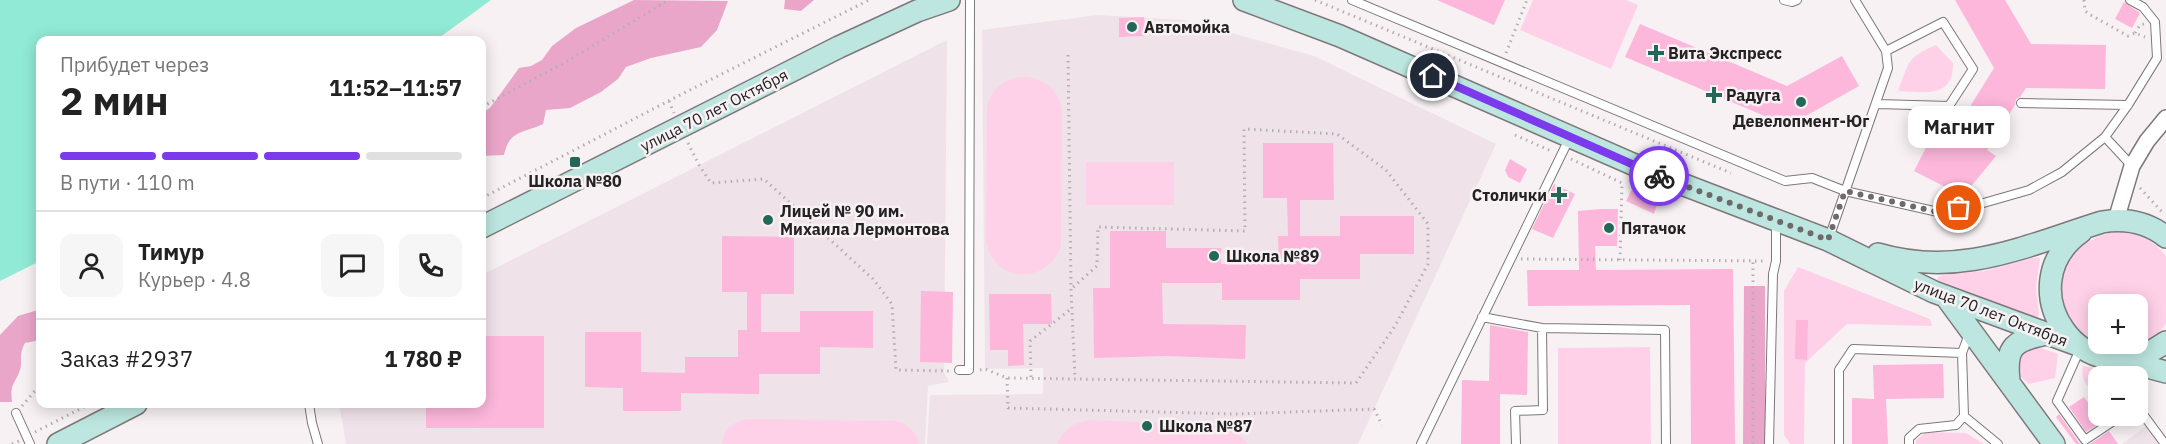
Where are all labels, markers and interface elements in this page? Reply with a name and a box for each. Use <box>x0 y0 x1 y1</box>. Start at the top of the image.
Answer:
place label: Автомойка <box>1144 17 1230 37</box>
marker: Автомойка <box>1125 20 1139 34</box>
place label: Вита Экспресс <box>1668 43 1782 63</box>
marker: Вита Экспресс <box>1649 46 1663 60</box>
pin <box>1407 50 1458 101</box>
text: Прибудет через <box>60 51 209 78</box>
icon: home <box>1416 59 1449 92</box>
street label: улица 70 лет Октября <box>637 64 791 156</box>
text: 11:52–11:57 <box>329 73 462 102</box>
text: 2 мин <box>60 75 169 126</box>
place label: Радуга <box>1726 85 1780 105</box>
marker: Радуга <box>1707 88 1721 102</box>
marker: Девелопмент-Юг <box>1794 95 1808 109</box>
callout: Магнит <box>1908 106 2010 148</box>
place label: Девелопмент-Юг <box>1733 111 1869 131</box>
text: Магнит <box>1924 113 1994 140</box>
courier <box>1629 146 1689 206</box>
marker: Школа №80 <box>568 155 582 169</box>
icon: bike <box>1643 160 1676 193</box>
text: В пути · 110 m <box>60 169 195 196</box>
place label: Школа №80 <box>528 171 622 191</box>
pin <box>1933 182 1984 233</box>
place label: Столички <box>1472 185 1547 205</box>
marker: Столички <box>1552 188 1566 202</box>
icon: bag <box>1942 191 1975 224</box>
place label: Лицей № 90 им. Михаила Лермонтова <box>780 201 949 239</box>
marker: Лицей № 90 им. Михаила Лермонтова <box>761 213 775 227</box>
place label: Пятачок <box>1621 218 1686 238</box>
marker: Пятачок <box>1602 221 1616 235</box>
button: person <box>60 234 123 297</box>
button: chat <box>321 234 384 297</box>
button: phone <box>399 234 462 297</box>
text: Тимур <box>138 237 204 266</box>
place label: Школа №89 <box>1226 246 1319 266</box>
marker: Школа №89 <box>1207 249 1221 263</box>
text: Курьер · 4.8 <box>138 266 251 293</box>
street label: улица 70 лет Октября <box>1911 273 2071 351</box>
map controls <box>2088 294 2148 426</box>
button: + <box>2088 294 2148 354</box>
text: Заказ #2937 <box>60 344 193 373</box>
text: 1 780 ₽ <box>384 344 462 373</box>
button: − <box>2088 366 2148 426</box>
place label: Школа №87 <box>1159 416 1252 436</box>
marker: Школа №87 <box>1140 419 1154 433</box>

